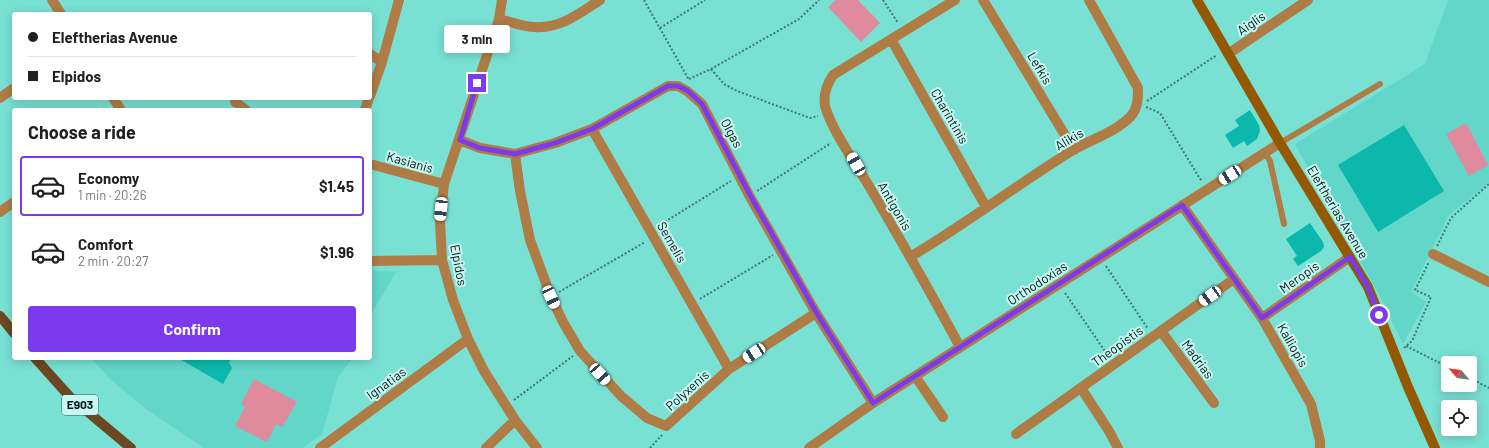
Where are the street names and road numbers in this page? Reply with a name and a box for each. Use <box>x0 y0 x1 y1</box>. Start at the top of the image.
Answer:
street label: Aiglis <box>1234 8 1268 38</box>
street label: Lefkis <box>1024 49 1056 87</box>
street label: Charintinis <box>928 85 972 147</box>
street label: Olgas <box>718 116 746 150</box>
street label: Alikis <box>1052 124 1086 154</box>
street label: Kasianis <box>385 148 435 176</box>
street label: Eleftherias Avenue <box>1304 163 1372 262</box>
street label: Antigonis <box>875 179 915 233</box>
street label: Semelis <box>654 219 690 265</box>
street label: Elpidos <box>447 243 471 287</box>
street label: Orthodoxias <box>1004 258 1070 308</box>
street label: Meropis <box>1276 258 1322 296</box>
street label: Kalliopis <box>1274 320 1312 370</box>
street label: Theopistis <box>1088 322 1146 370</box>
street label: Madrias <box>1179 337 1217 381</box>
street label: Ignatias <box>363 363 409 403</box>
street label: Polyxenis <box>662 366 712 414</box>
road number: E903 <box>62 395 98 415</box>

